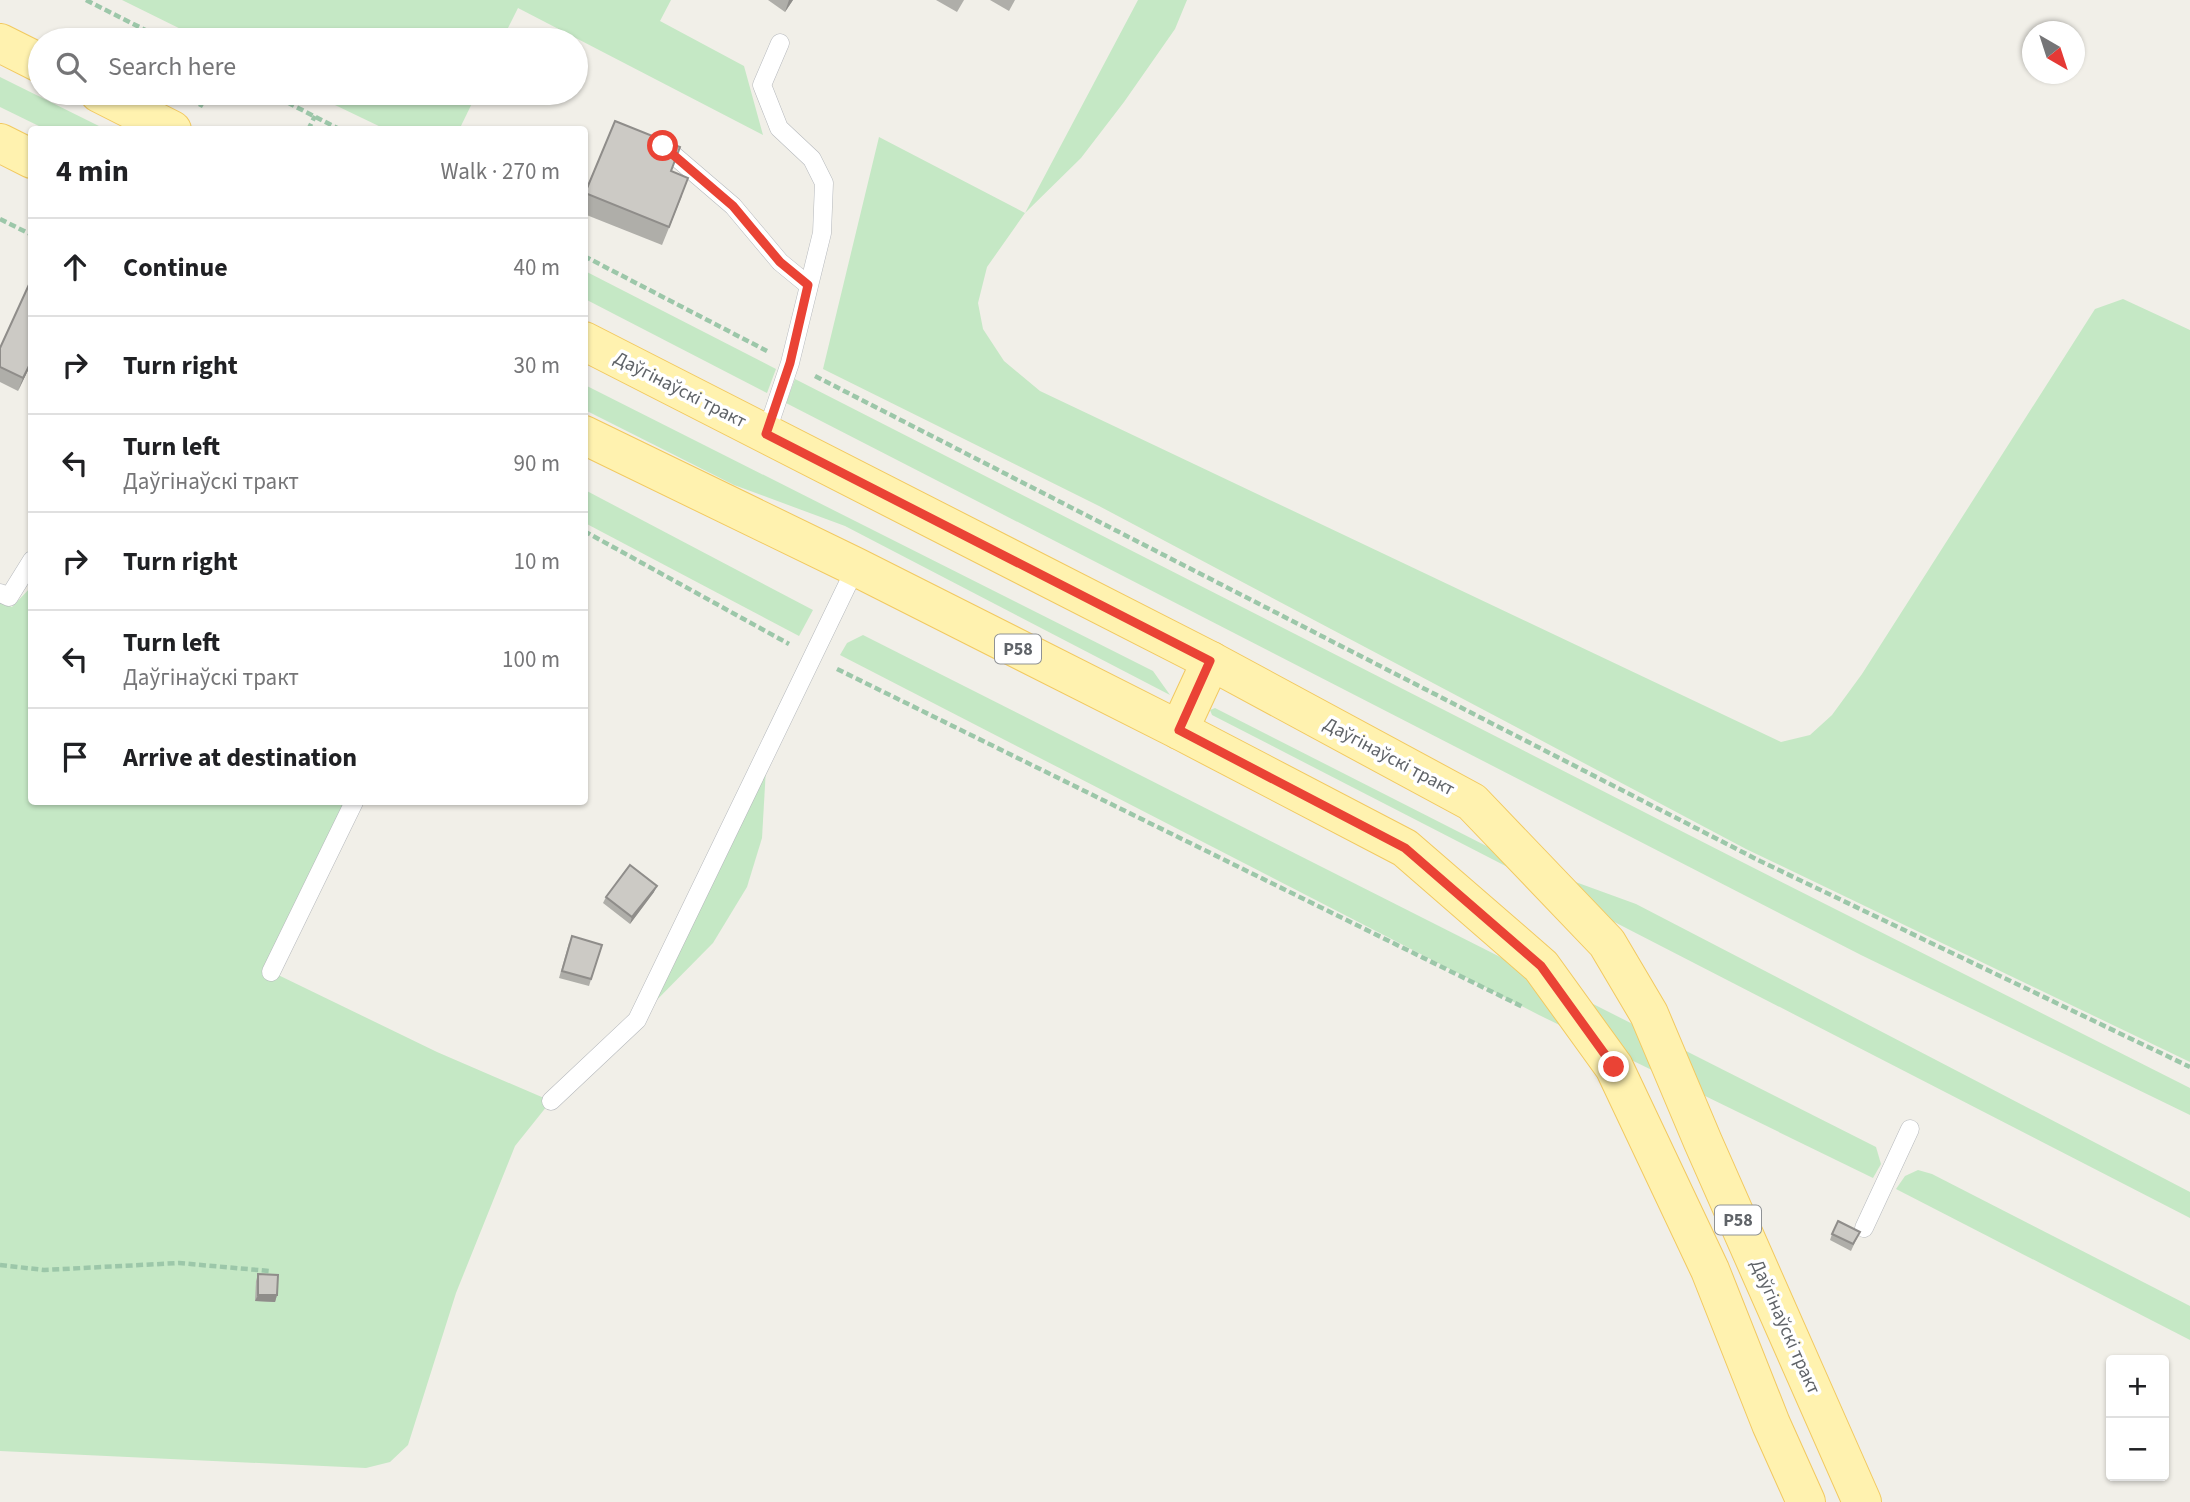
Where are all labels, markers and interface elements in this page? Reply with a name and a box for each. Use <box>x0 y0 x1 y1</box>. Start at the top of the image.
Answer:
north arrow <box>2022 21 2085 84</box>
search box <box>28 28 588 105</box>
icon: search <box>52 48 90 86</box>
text: Search here <box>108 48 236 85</box>
route start <box>647 130 678 161</box>
text: 4 min <box>56 150 129 193</box>
text: Walk · 270 m <box>441 155 560 188</box>
icon: ahead <box>56 248 94 286</box>
text: Continue <box>123 249 228 286</box>
text: 40 m <box>513 251 560 284</box>
street label: Даўгінаўскі тракт <box>609 345 751 435</box>
icon: right <box>56 346 94 384</box>
text: Turn right <box>123 347 238 384</box>
text: 30 m <box>513 349 560 382</box>
text: Turn left <box>123 428 220 465</box>
icon: left <box>56 444 94 482</box>
text: 90 m <box>513 447 560 480</box>
text: Даўгінаўскі тракт <box>123 465 299 498</box>
icon: right <box>56 542 94 580</box>
text: Turn right <box>123 543 238 580</box>
text: 10 m <box>513 545 560 578</box>
text: Turn left <box>123 624 220 661</box>
road number: Р58 <box>995 634 1041 664</box>
icon: left <box>56 640 94 678</box>
text: 100 m <box>502 643 560 676</box>
text: Даўгінаўскі тракт <box>123 661 299 694</box>
street label: Даўгінаўскі тракт <box>1319 711 1460 803</box>
icon: arrive <box>56 738 94 776</box>
text: Arrive at destination <box>123 739 357 776</box>
route end <box>1598 1051 1629 1082</box>
road number: Р58 <box>1715 1205 1761 1234</box>
street label: Даўгінаўскі тракт <box>1743 1255 1827 1399</box>
map controls <box>2106 1355 2169 1481</box>
button: + <box>2106 1355 2169 1418</box>
button: − <box>2106 1418 2169 1481</box>

